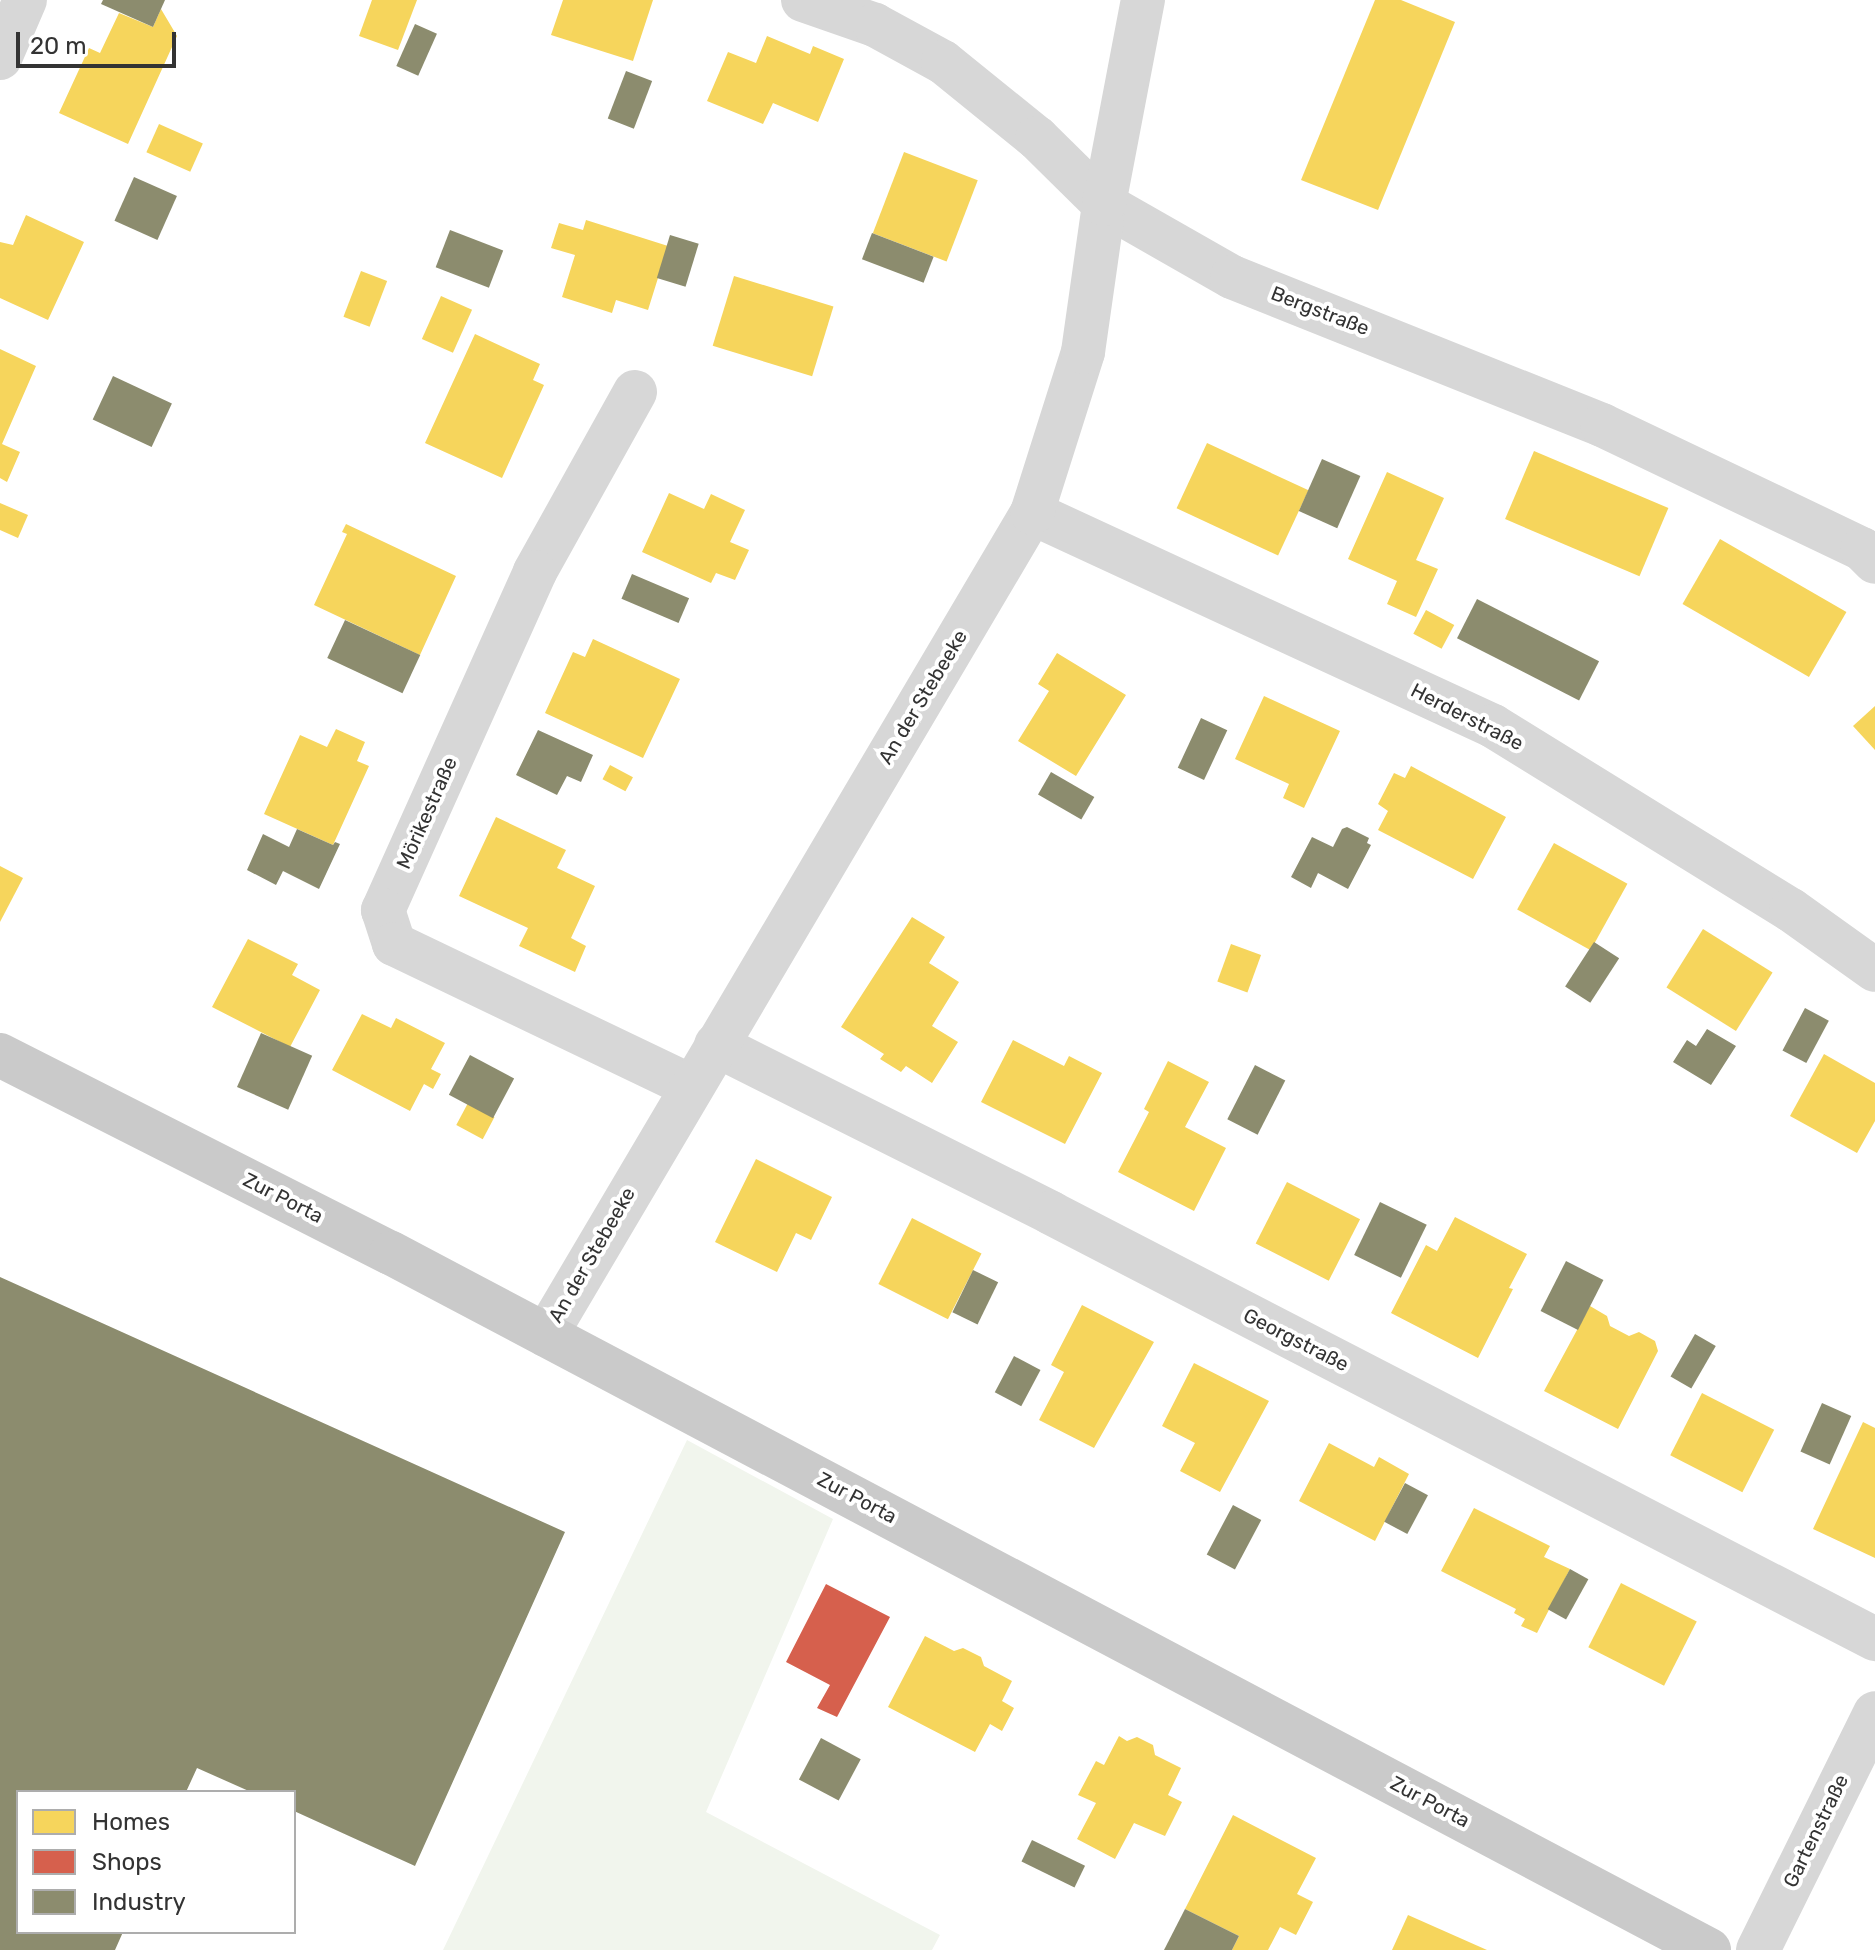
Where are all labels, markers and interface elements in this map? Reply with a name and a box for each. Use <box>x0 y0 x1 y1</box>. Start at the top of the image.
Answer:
scale bar <box>20 16 180 66</box>
text: 20 m <box>30 32 87 60</box>
street label: Bergstraße <box>1267 281 1373 341</box>
street label: An der Stebeeke <box>873 625 973 769</box>
street label: Herderstraße <box>1407 678 1527 756</box>
street label: Mörikestraße <box>392 753 462 873</box>
street label: Zur Porta <box>239 1168 327 1228</box>
street label: An der Stebeeke <box>543 1183 641 1327</box>
street label: Georgstraße <box>1239 1303 1353 1377</box>
street label: Zur Porta <box>813 1467 901 1529</box>
street label: Zur Porta <box>1386 1771 1474 1833</box>
street label: Gartenstraße <box>1778 1771 1854 1891</box>
legend <box>16 1790 296 1934</box>
text: Homes <box>92 1808 170 1836</box>
text: Shops <box>92 1848 162 1876</box>
text: Industry <box>92 1888 186 1916</box>

